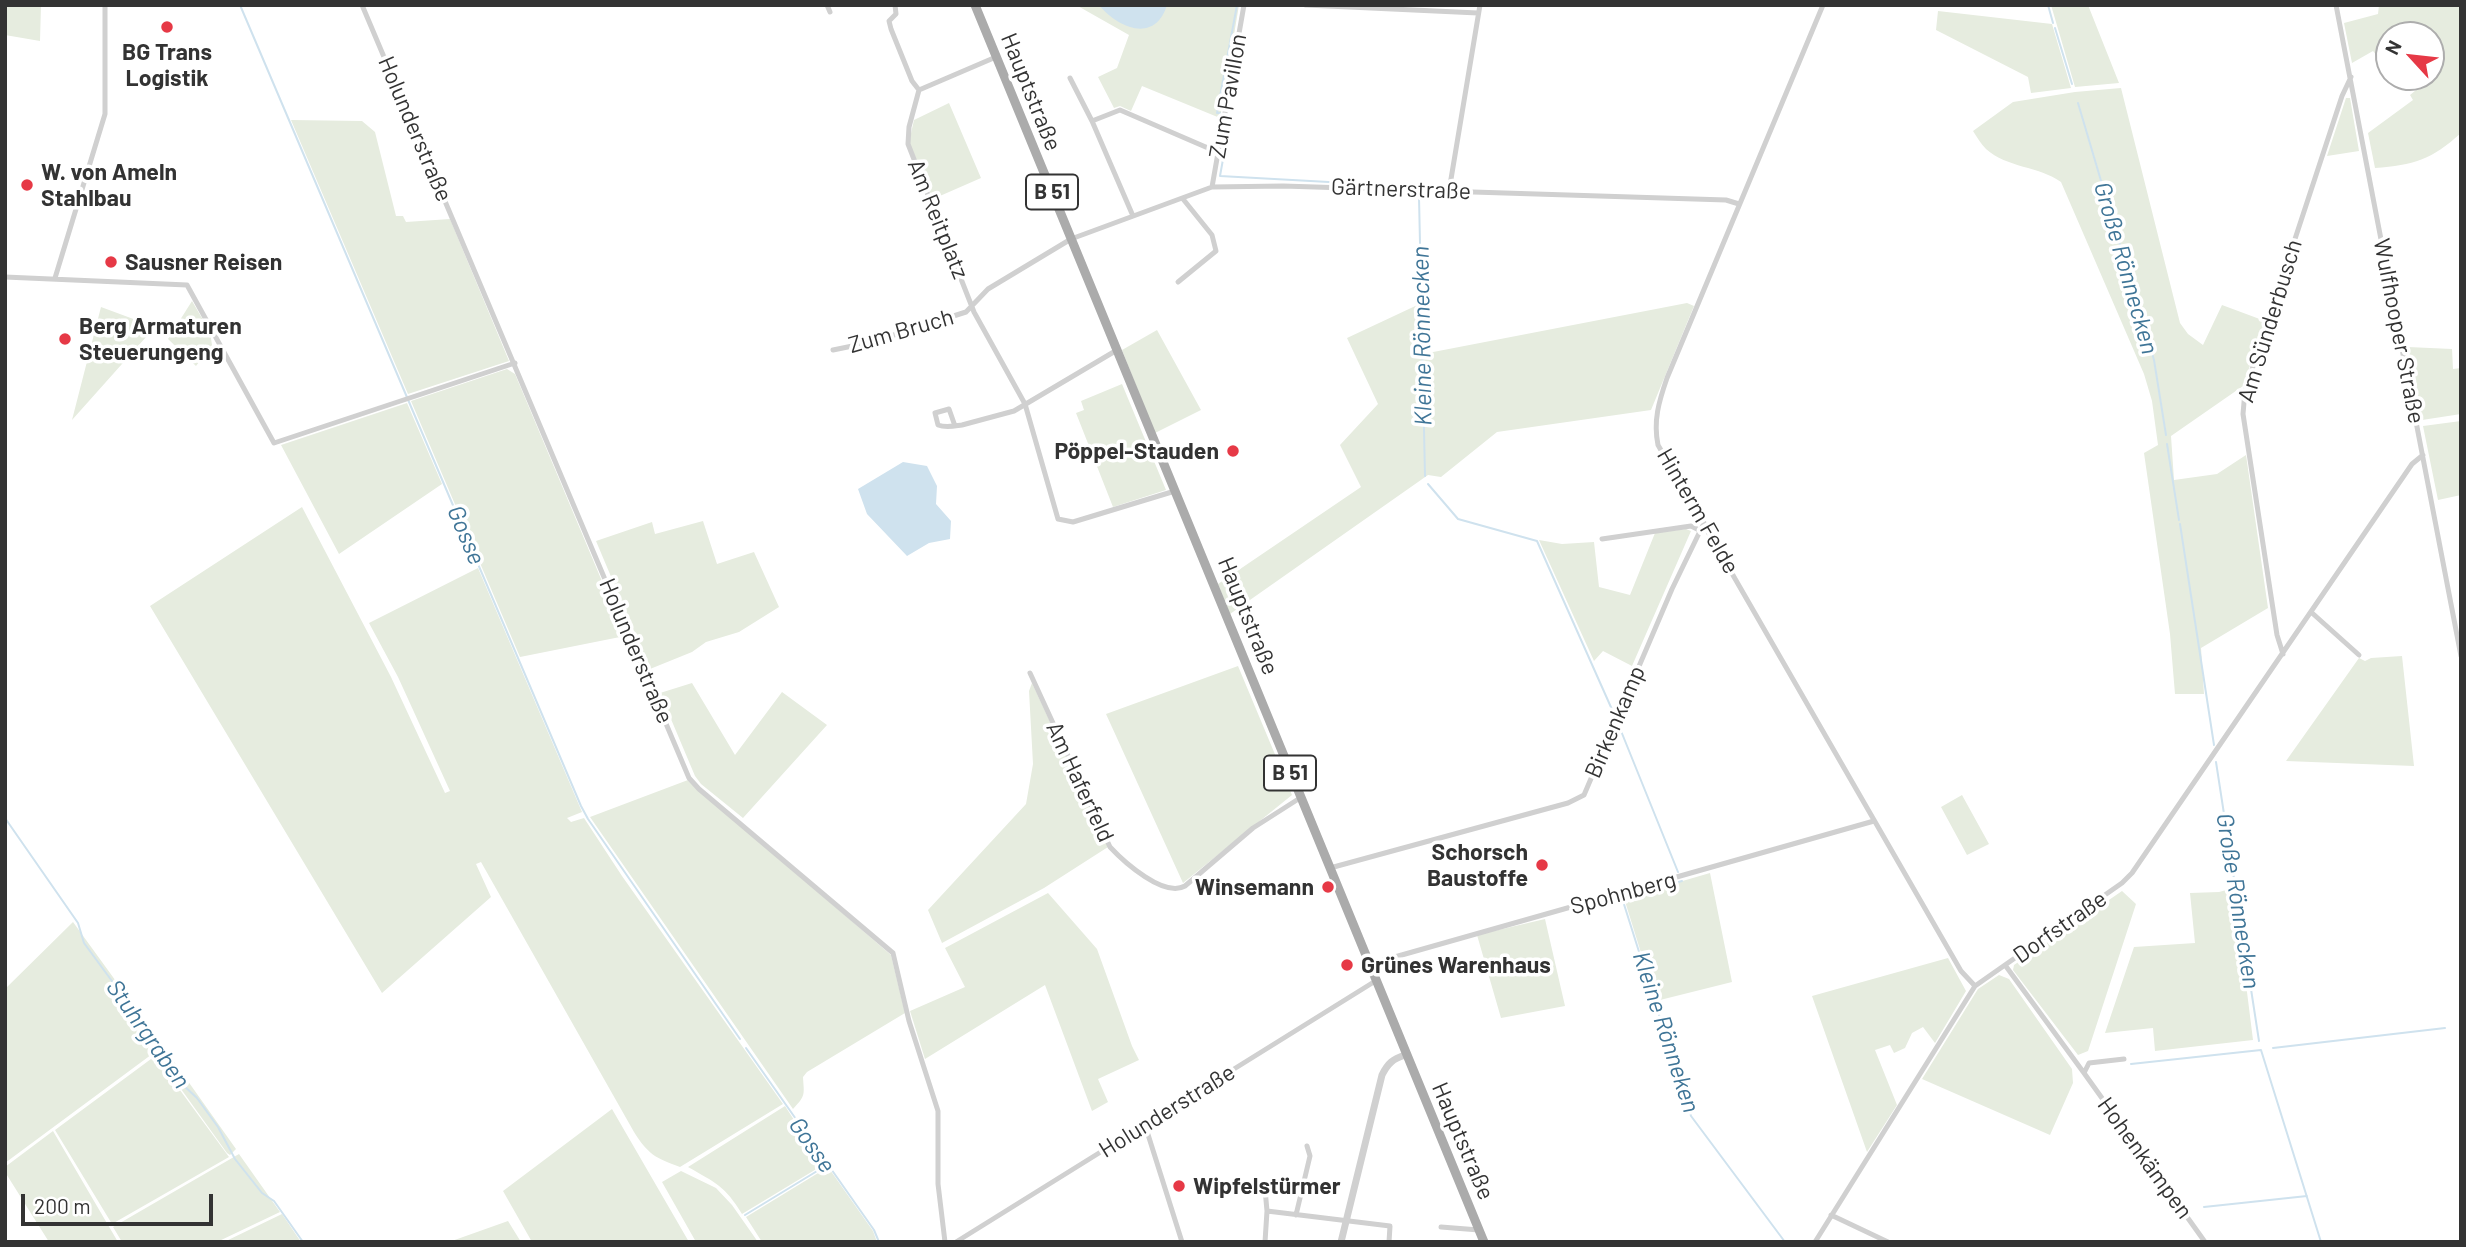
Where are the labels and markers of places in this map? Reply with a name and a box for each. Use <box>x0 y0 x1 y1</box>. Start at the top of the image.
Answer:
marker: BG Trans Logistik <box>159 19 175 35</box>
place label: BG Trans Logistik <box>122 38 212 92</box>
place label: W. von Ameln Stahlbau <box>41 158 177 212</box>
marker: W. von Ameln Stahlbau <box>19 177 35 193</box>
place label: Sausner Reisen <box>125 248 282 276</box>
marker: Sausner Reisen <box>103 254 119 270</box>
place label: Berg Armaturen Steuerungeng <box>79 312 242 366</box>
marker: Berg Armaturen Steuerungeng <box>57 331 73 347</box>
place label: Pöppel-Stauden <box>1054 437 1219 465</box>
marker: Pöppel-Stauden <box>1225 443 1241 459</box>
place label: Schorsch Baustoffe <box>1427 838 1528 892</box>
marker: Schorsch Baustoffe <box>1534 857 1550 873</box>
place label: Winsemann <box>1195 873 1314 901</box>
marker: Winsemann <box>1320 879 1336 895</box>
place label: Grünes Warenhaus <box>1361 951 1551 979</box>
marker: Grünes Warenhaus <box>1339 957 1355 973</box>
place label: Wipfelstürmer <box>1193 1172 1341 1200</box>
marker: Wipfelstürmer <box>1171 1178 1187 1194</box>

